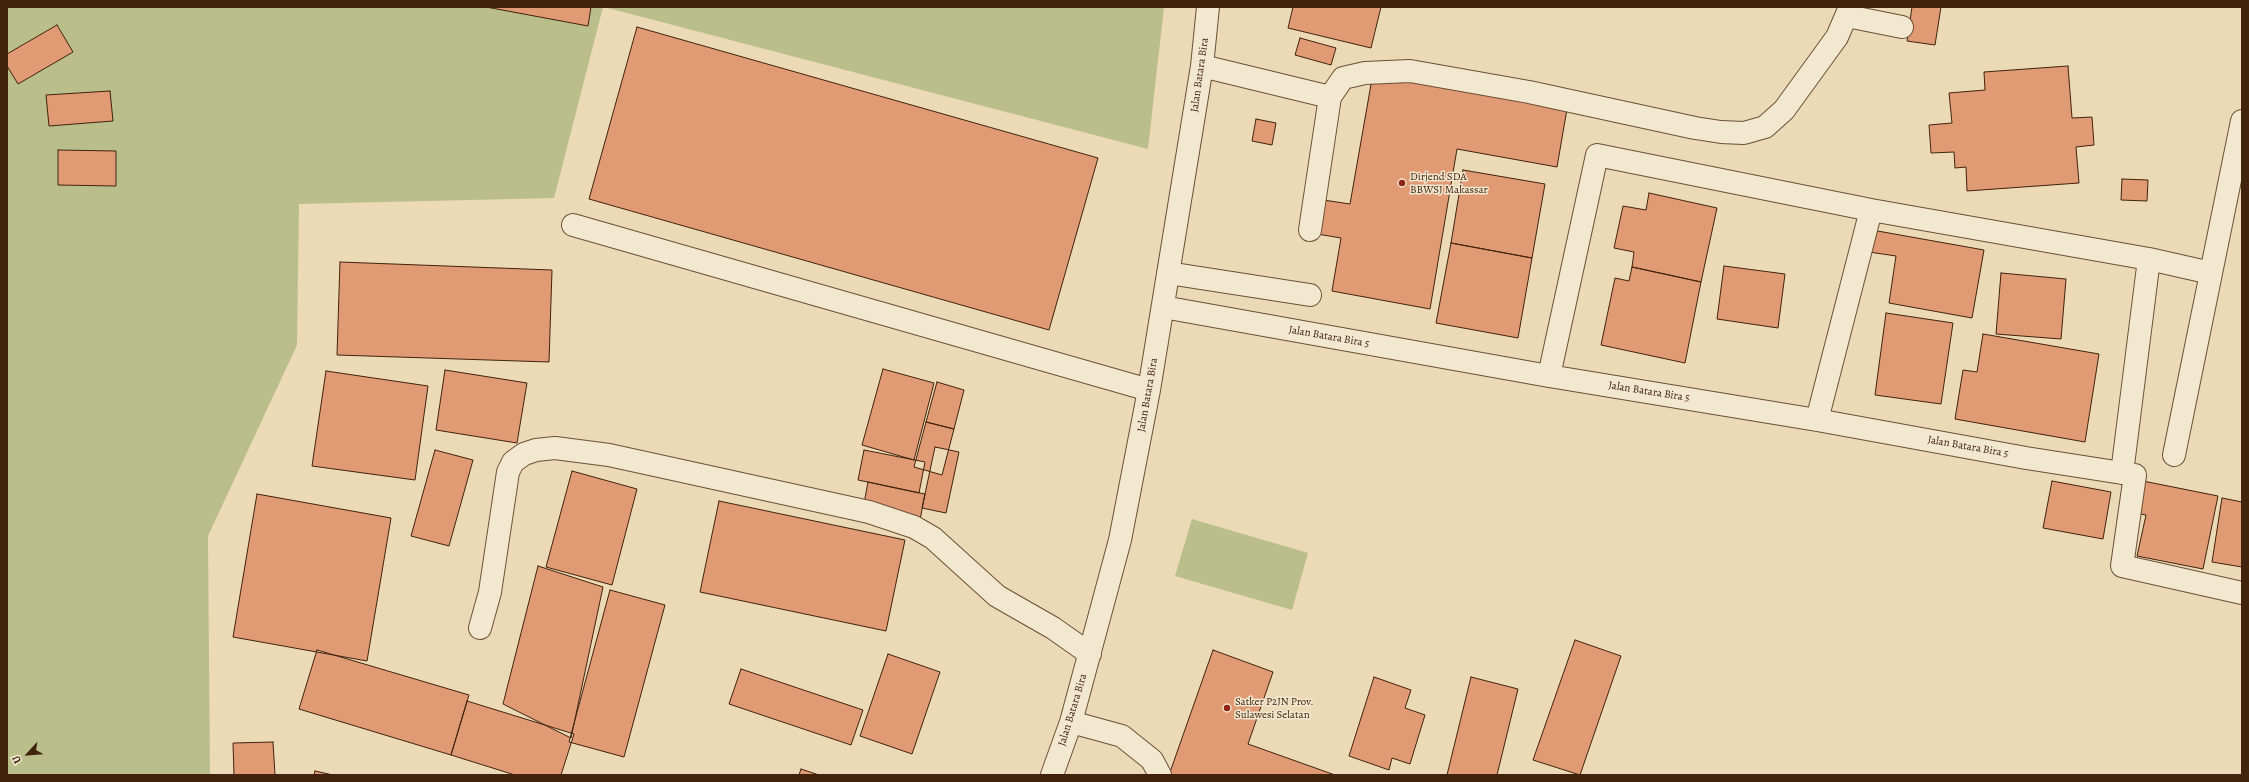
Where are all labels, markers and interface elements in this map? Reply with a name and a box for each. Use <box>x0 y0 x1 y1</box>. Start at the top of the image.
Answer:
street label: Jalan Batara Bira <box>1188 37 1212 113</box>
place label: Dirjend SDA BBWSJ Makassar <box>1410 170 1488 196</box>
marker: Dirjend SDA BBWSJ Makassar <box>1397 178 1407 188</box>
street label: Jalan Batara Bira 5 <box>1287 323 1371 351</box>
street label: Jalan Batara Bira <box>1135 357 1161 433</box>
street label: Jalan Batara Bira 5 <box>1607 379 1691 405</box>
street label: Jalan Batara Bira 5 <box>1926 433 2010 461</box>
street label: Jalan Batara Bira <box>1056 672 1090 748</box>
place label: Satker P2JN Prov. Sulawesi Selatan <box>1235 695 1314 721</box>
marker: Satker P2JN Prov. Sulawesi Selatan <box>1222 703 1232 713</box>
north arrow <box>8 734 48 774</box>
text: U <box>8 753 25 766</box>

